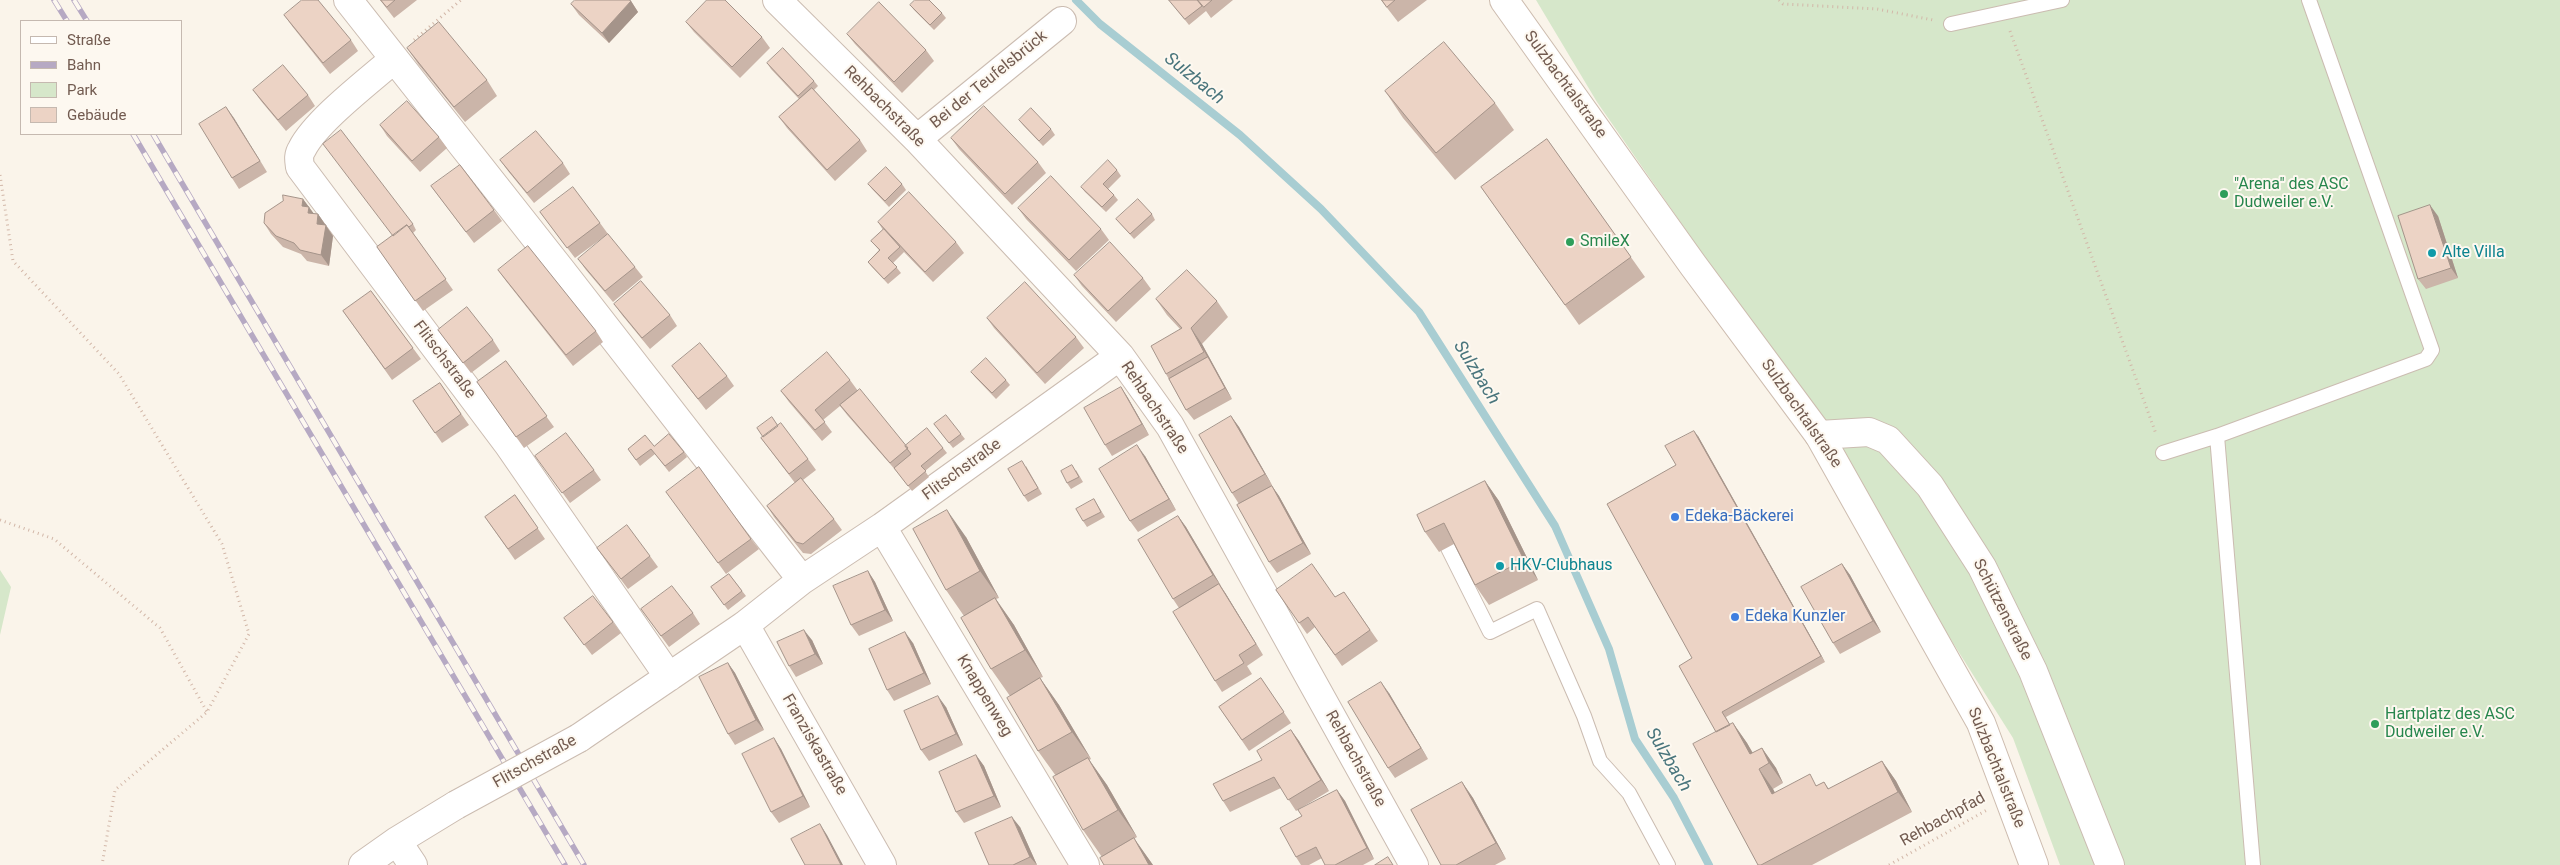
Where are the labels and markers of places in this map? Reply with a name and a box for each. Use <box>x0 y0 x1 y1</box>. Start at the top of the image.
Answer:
place label: "Arena" des ASC Dudweiler e.V. <box>2234 175 2349 213</box>
marker: "Arena" des ASC Dudweiler e.V. <box>2218 188 2230 200</box>
place label: SmileX <box>1580 232 1630 252</box>
marker: SmileX <box>1564 236 1576 248</box>
place label: Alte Villa <box>2442 243 2505 263</box>
marker: Alte Villa <box>2426 247 2438 259</box>
place label: Edeka-Bäckerei <box>1685 507 1794 527</box>
marker: Edeka-Bäckerei <box>1669 511 1681 523</box>
place label: HKV-Clubhaus <box>1510 556 1612 576</box>
marker: HKV-Clubhaus <box>1494 560 1506 572</box>
place label: Edeka Kunzler <box>1745 607 1845 627</box>
marker: Edeka Kunzler <box>1729 611 1741 623</box>
place label: Hartplatz des ASC Dudweiler e.V. <box>2385 705 2515 743</box>
marker: Hartplatz des ASC Dudweiler e.V. <box>2369 718 2381 730</box>

